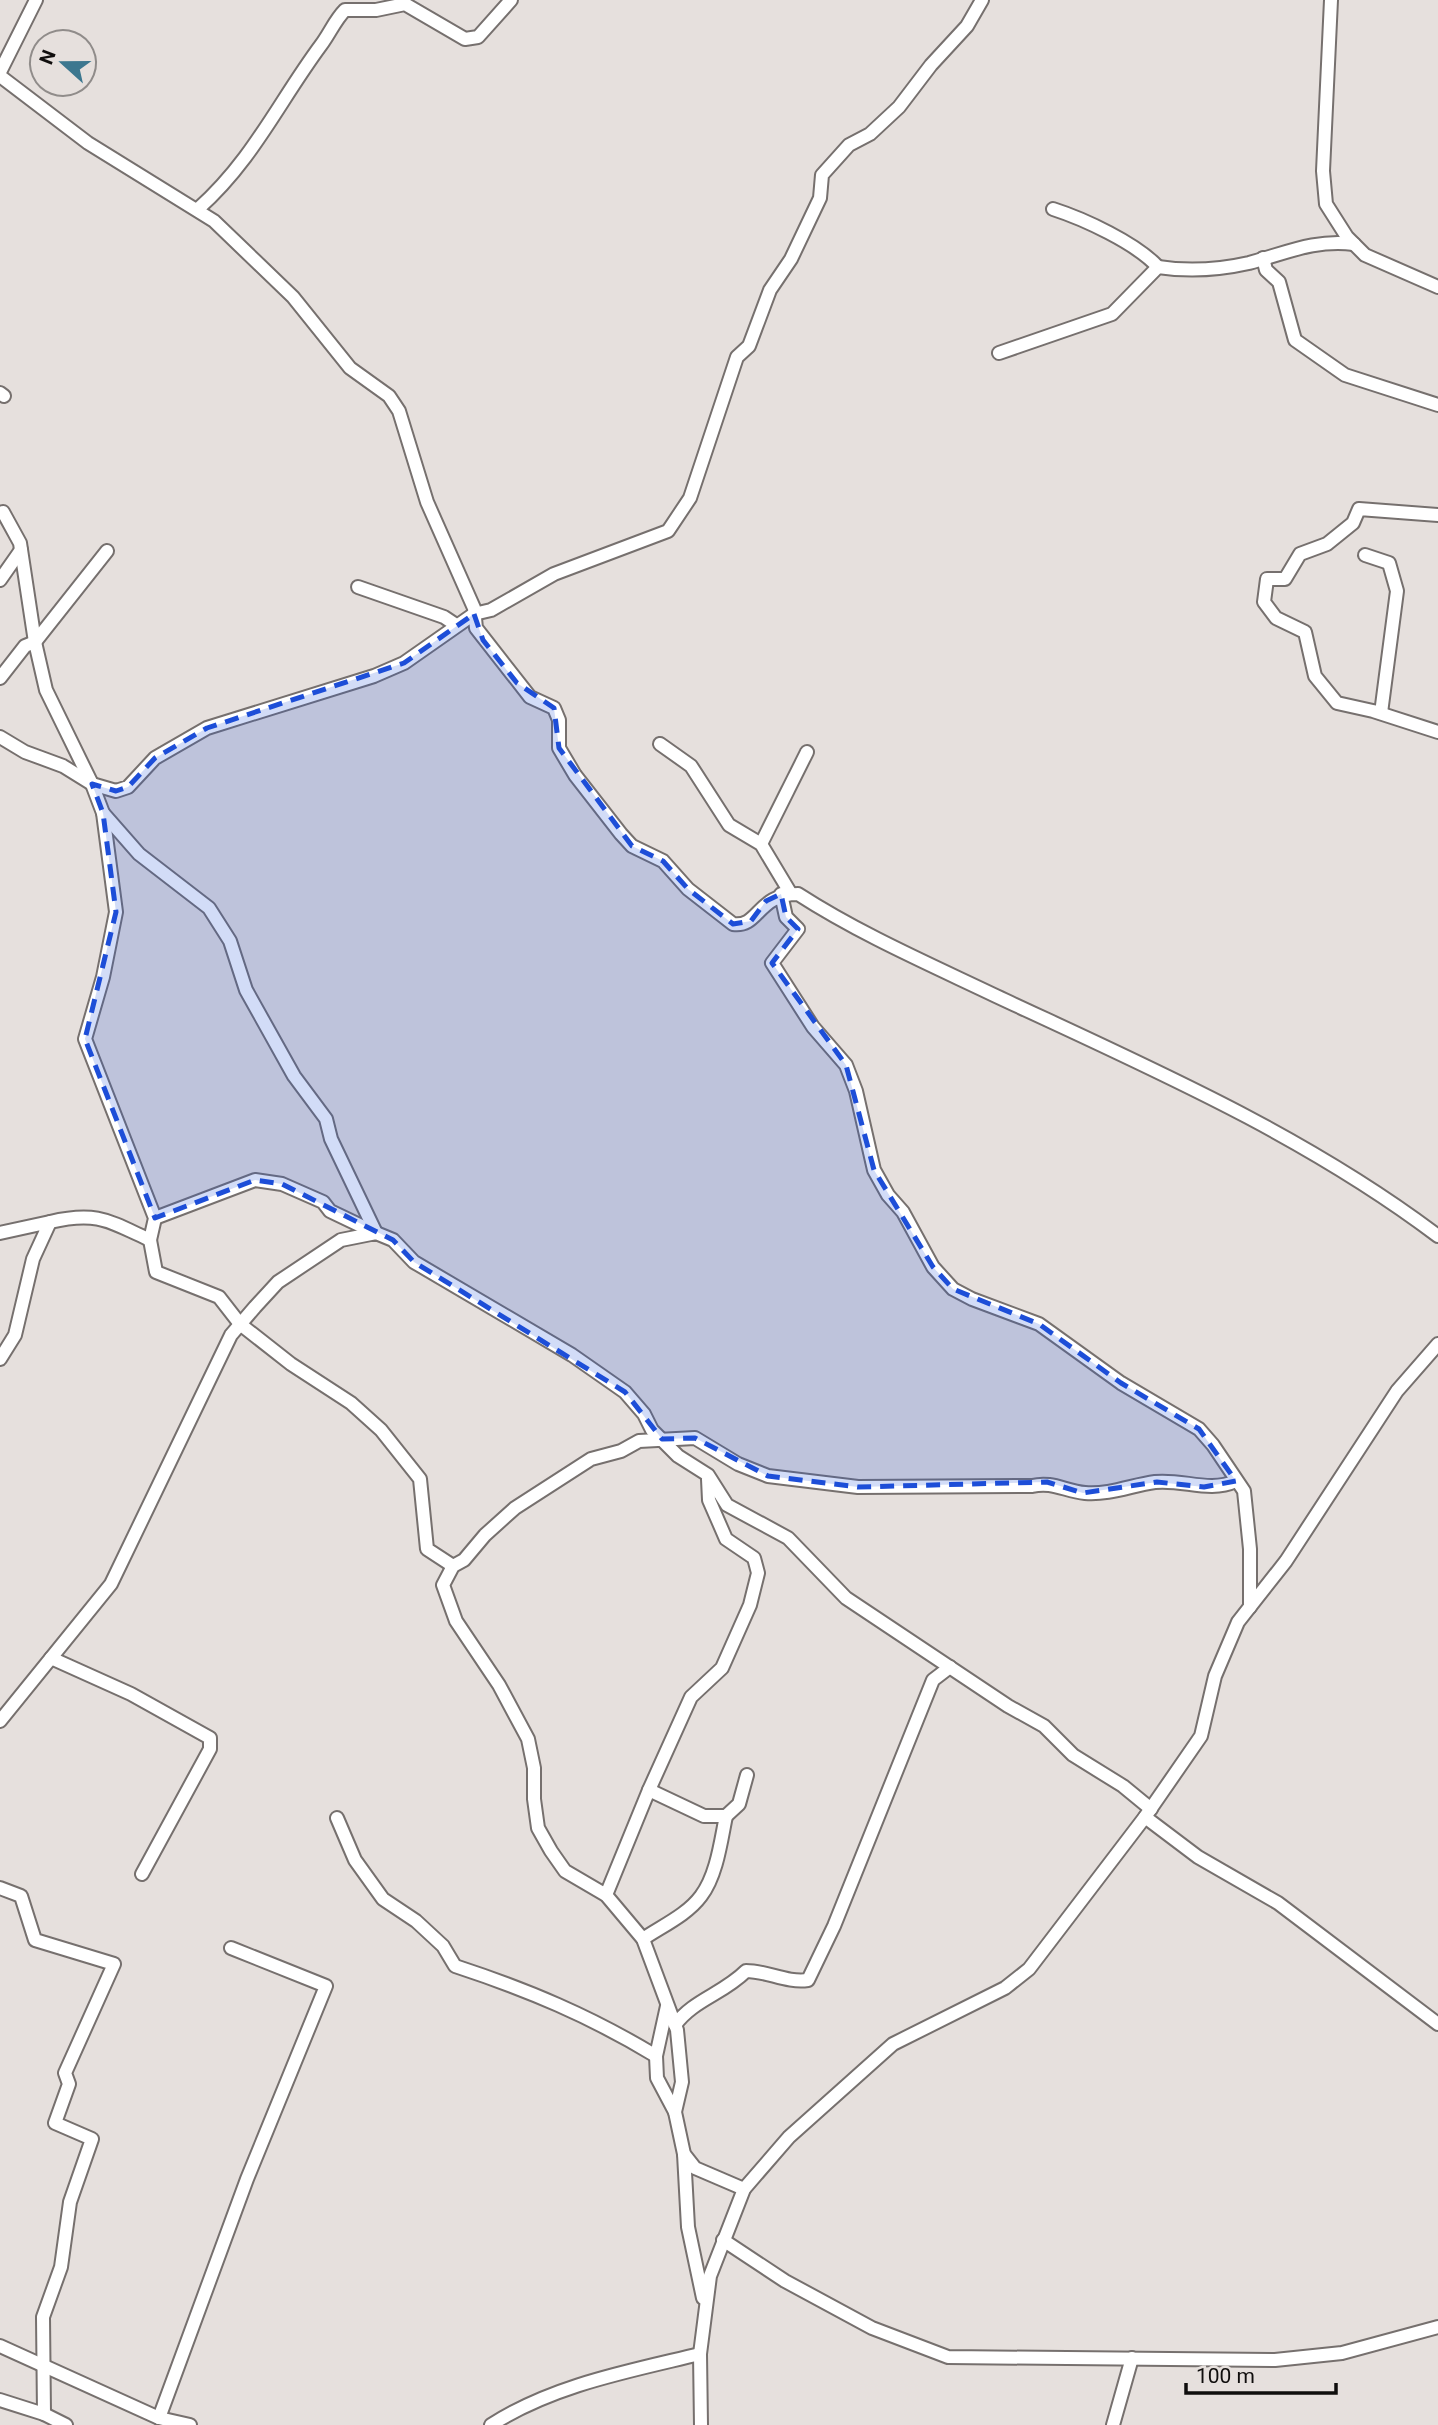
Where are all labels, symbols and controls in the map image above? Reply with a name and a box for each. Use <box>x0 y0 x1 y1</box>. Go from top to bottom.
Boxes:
north arrow <box>28 28 98 98</box>
text: N <box>34 47 61 67</box>
scale bar <box>1186 2352 1336 2396</box>
text: 100 m <box>1196 2364 1255 2388</box>

